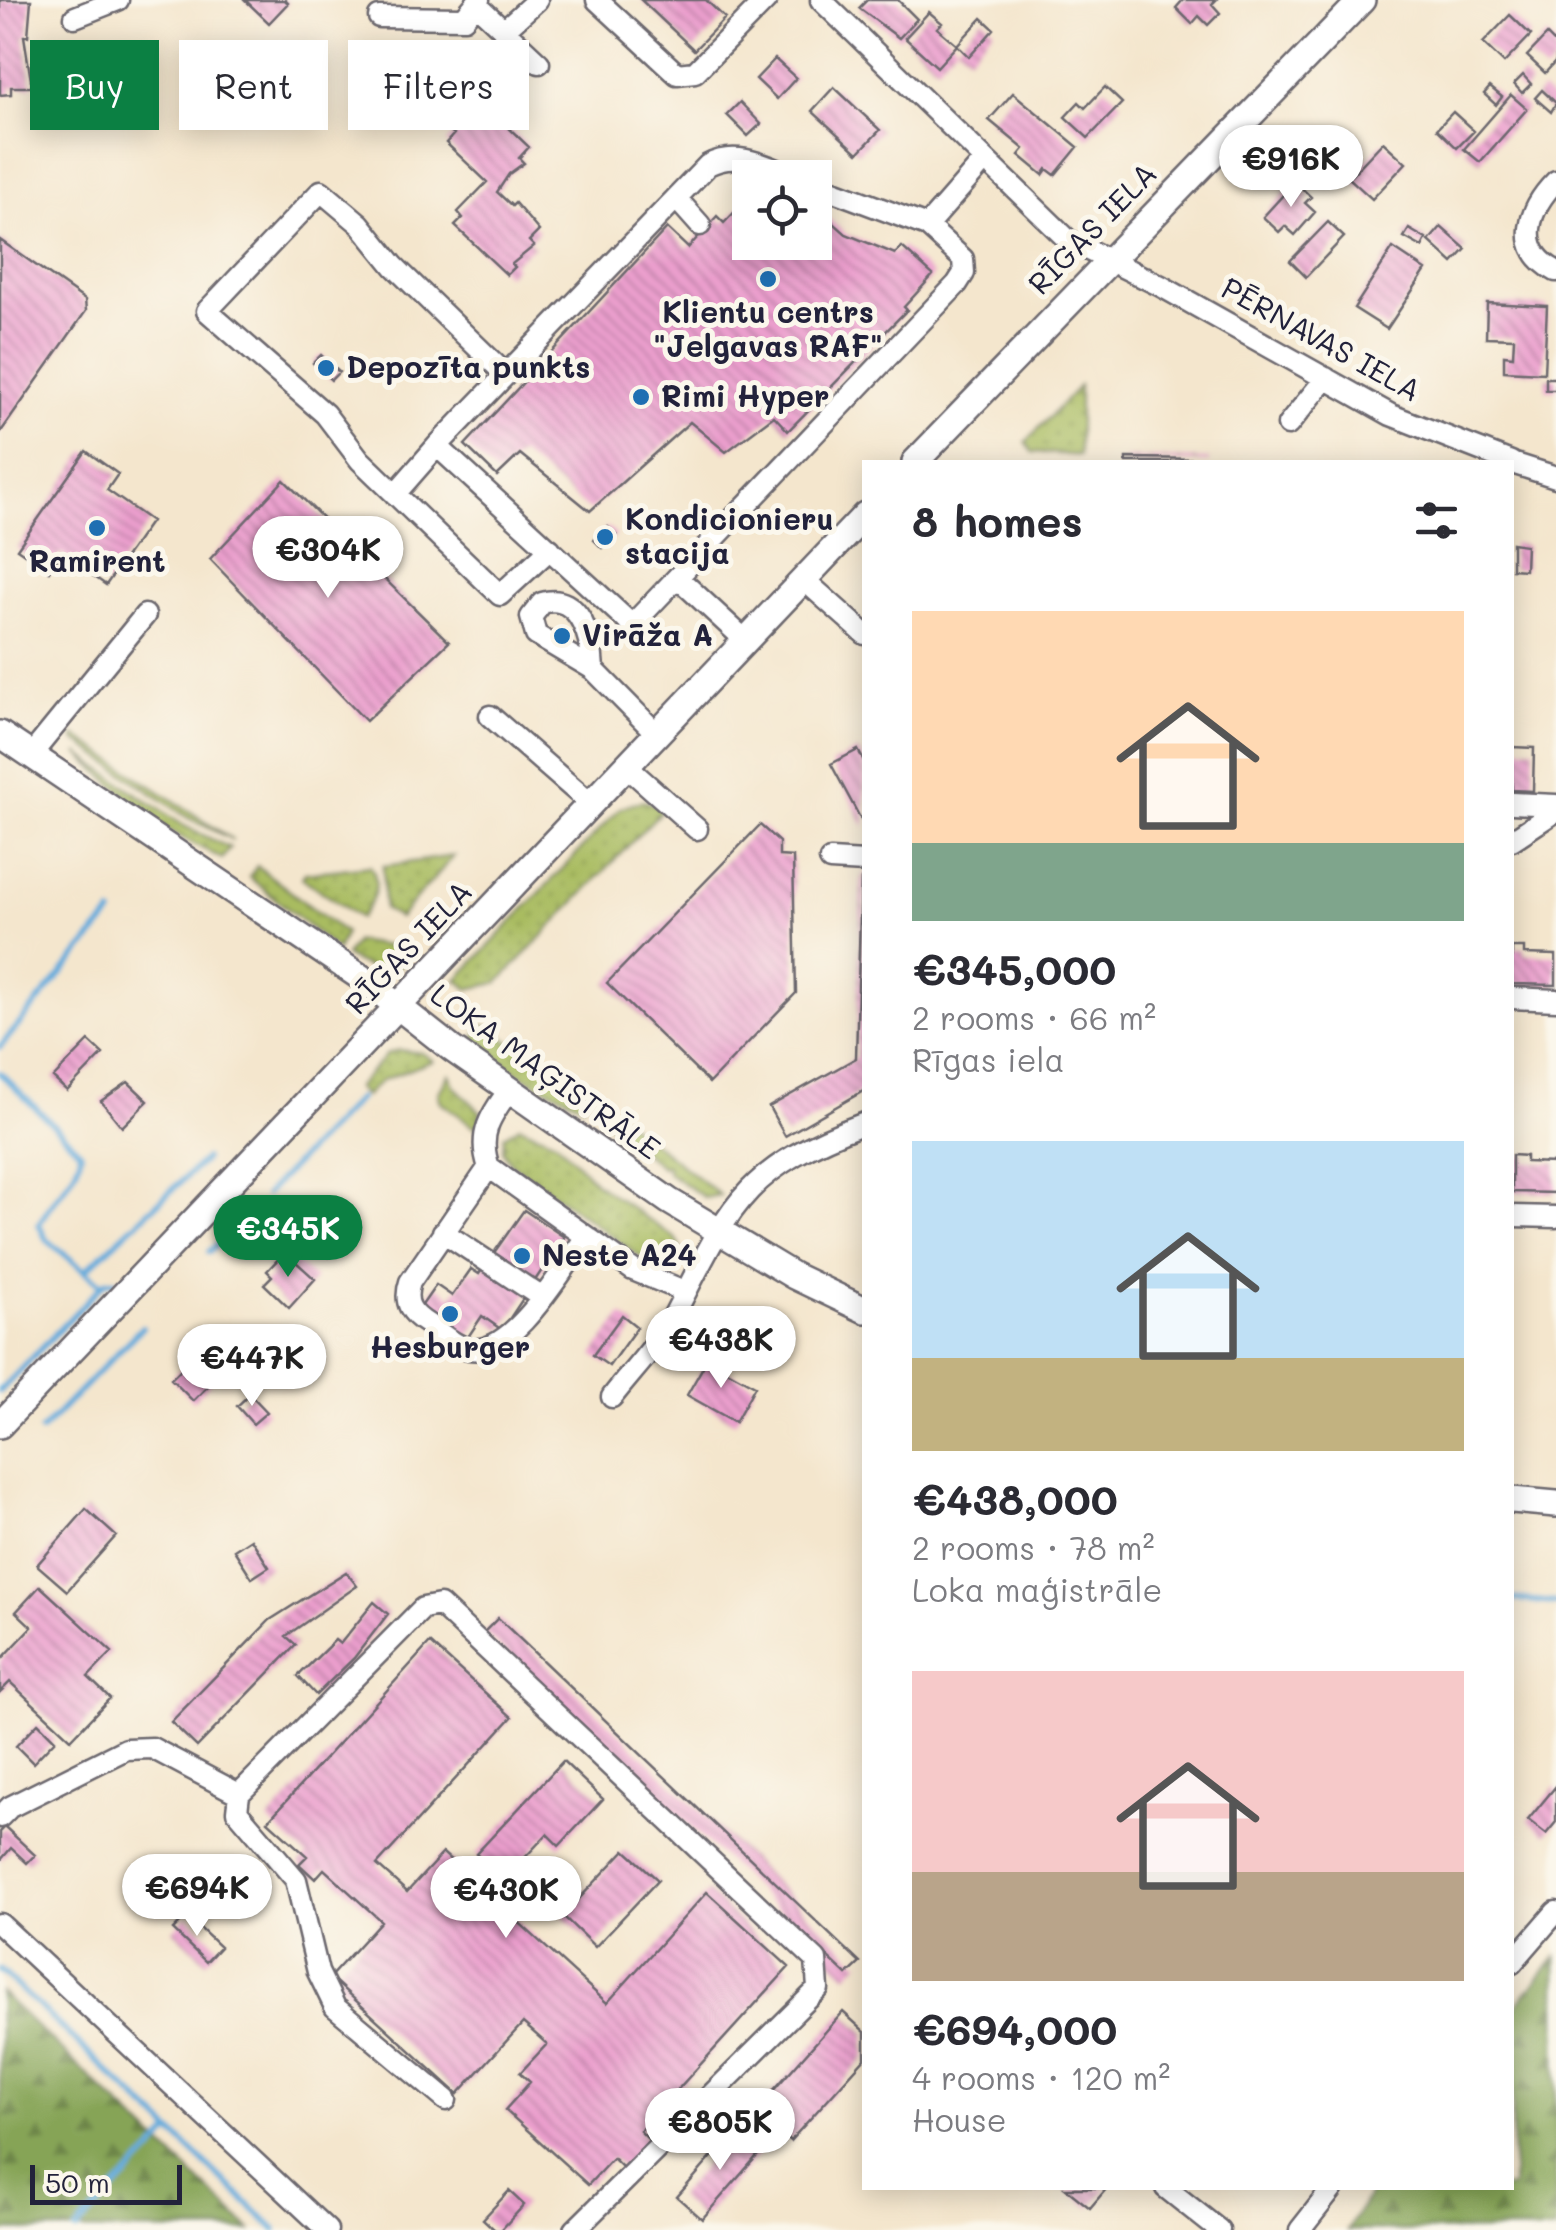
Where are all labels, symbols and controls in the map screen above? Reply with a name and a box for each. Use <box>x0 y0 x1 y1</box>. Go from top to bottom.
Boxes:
chip: Buy <box>30 40 159 130</box>
chip: Rent <box>179 40 328 130</box>
chip: Filters <box>348 40 529 130</box>
pin: €916K <box>1221 125 1361 210</box>
text: €916K <box>1241 136 1341 178</box>
street label: RĪGAS IELA <box>1019 153 1165 302</box>
map controls <box>732 160 832 260</box>
button: locate <box>732 160 832 260</box>
street label: PĒRNAVAS IELA <box>1215 267 1429 410</box>
marker: Klientu centrs "Jelgavas RAF" <box>757 268 779 290</box>
place label: Klientu centrs "Jelgavas RAF" <box>653 291 883 365</box>
place label: Depozīta punkts <box>346 346 590 386</box>
marker: Depozīta punkts <box>315 357 337 379</box>
place label: Rimi Hyper <box>661 375 829 415</box>
marker: Rimi Hyper <box>630 386 652 408</box>
text: 8 homes <box>912 493 1083 548</box>
icon: filters <box>1409 493 1464 548</box>
place label: Kondicionieru stacija <box>625 498 834 572</box>
pin: €304K <box>258 516 398 601</box>
marker: Ramirent <box>86 517 108 539</box>
marker: Kondicionieru stacija <box>594 526 616 548</box>
text: €304K <box>274 527 382 569</box>
place label: Ramirent <box>28 540 166 580</box>
place label: Virāža A <box>582 614 713 654</box>
marker: Virāža A <box>551 625 573 647</box>
icon: home <box>1098 676 1278 856</box>
street label: RĪGAS IELA <box>335 871 480 1022</box>
text: €345,000 <box>912 941 1116 996</box>
street label: LOKA MAĢISTRĀLE <box>423 973 669 1168</box>
text: 2 rooms · 66 m² <box>912 996 1156 1038</box>
text: Rīgas iela <box>912 1038 1064 1080</box>
pin: €345K <box>218 1195 358 1280</box>
text: €345K <box>235 1206 341 1248</box>
icon: home <box>1098 1206 1278 1386</box>
place label: Neste A24 <box>542 1234 696 1274</box>
marker: Neste A24 <box>511 1245 533 1267</box>
marker: Hesburger <box>439 1303 461 1325</box>
pin: €438K <box>651 1306 791 1391</box>
text: €438K <box>668 1317 774 1359</box>
pin: €447K <box>182 1324 322 1409</box>
place label: Hesburger <box>370 1326 530 1366</box>
text: €447K <box>199 1335 305 1377</box>
text: €438,000 <box>912 1471 1118 1526</box>
text: 2 rooms · 78 m² <box>912 1526 1155 1568</box>
text: Loka maģistrāle <box>912 1568 1162 1610</box>
icon: home <box>1098 1736 1278 1916</box>
pin: €694K <box>127 1854 267 1939</box>
pin: €430K <box>436 1856 576 1941</box>
text: €694K <box>144 1865 250 1907</box>
text: €430K <box>452 1867 560 1909</box>
text: €694,000 <box>912 2001 1117 2056</box>
text: 4 rooms · 120 m² <box>912 2056 1170 2098</box>
pin: €805K <box>650 2088 790 2173</box>
text: House <box>912 2098 1007 2140</box>
text: €805K <box>667 2099 773 2141</box>
scale bar <box>30 2160 182 2204</box>
text: 50 m <box>45 2164 110 2200</box>

